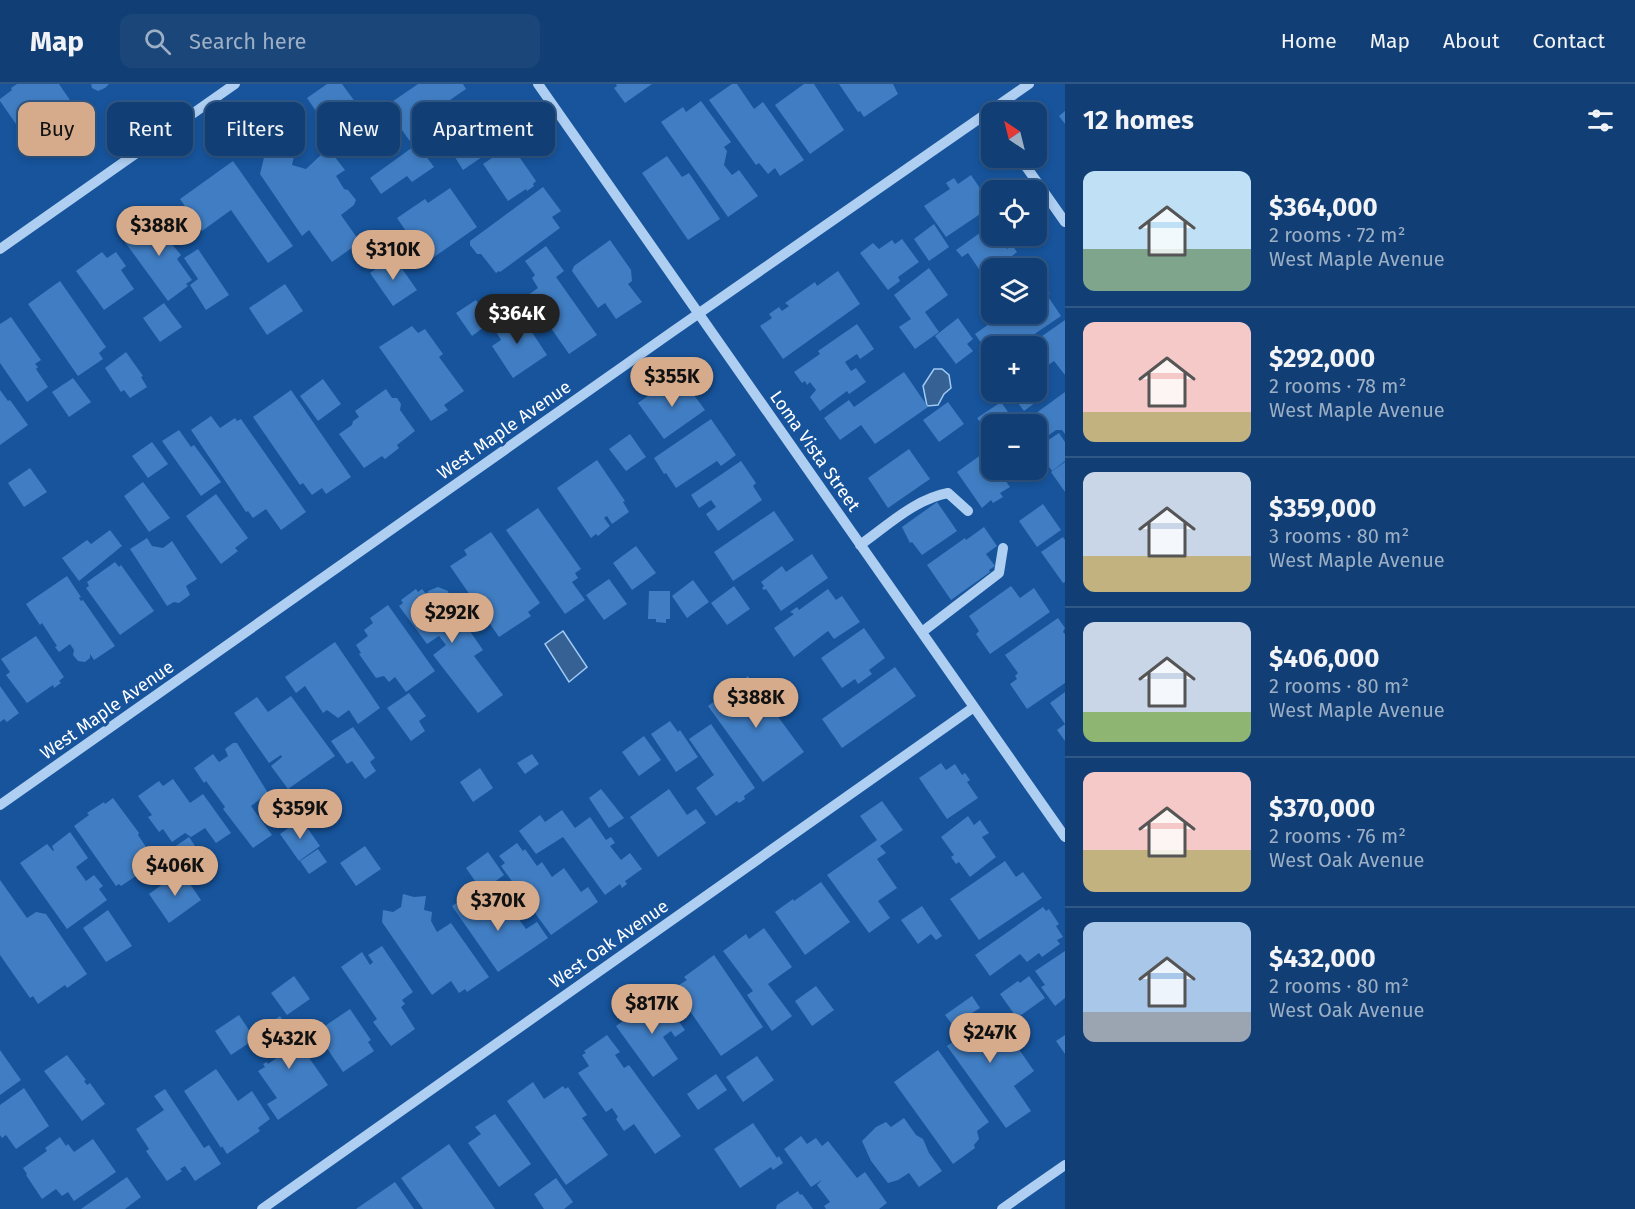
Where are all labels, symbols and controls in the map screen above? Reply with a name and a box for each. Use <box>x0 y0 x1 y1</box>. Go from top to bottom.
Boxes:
search box <box>120 14 540 68</box>
text: Map <box>30 25 84 58</box>
icon: search <box>141 25 174 58</box>
text: Search here <box>189 28 307 55</box>
text: Home <box>1281 28 1337 54</box>
text: Map <box>1370 28 1410 54</box>
text: About <box>1443 28 1500 54</box>
text: Contact <box>1533 28 1605 54</box>
chip: Buy <box>18 102 95 156</box>
chip: Rent <box>107 102 193 156</box>
chip: Filters <box>205 102 305 156</box>
chip: New <box>317 102 400 156</box>
chip: Apartment <box>412 102 555 156</box>
north arrow <box>981 102 1047 168</box>
map controls <box>981 102 1047 480</box>
icon: filters <box>1584 104 1617 137</box>
text: 12 homes <box>1083 105 1194 136</box>
button: locate <box>981 180 1047 246</box>
text: $364,000 <box>1269 192 1378 223</box>
icon: home <box>1131 195 1203 267</box>
pin: $388K <box>117 206 201 257</box>
text: $388K <box>130 213 188 237</box>
text: 2 rooms · 72 m² <box>1269 223 1405 247</box>
pin: $310K <box>351 230 435 281</box>
text: $310K <box>366 237 420 261</box>
text: West Maple Avenue <box>1269 247 1445 271</box>
button: layers <box>981 258 1047 324</box>
pin: $364K <box>475 294 559 345</box>
text: $364K <box>489 301 545 325</box>
button: + <box>981 336 1047 402</box>
text: $292,000 <box>1269 343 1375 374</box>
icon: home <box>1131 346 1203 418</box>
pin: $355K <box>630 357 714 408</box>
text: $355K <box>644 364 700 388</box>
text: 2 rooms · 78 m² <box>1269 374 1406 398</box>
street label: West Maple Avenue <box>433 376 575 484</box>
street label: Loma Vista Street <box>765 386 865 516</box>
text: West Maple Avenue <box>1269 398 1445 422</box>
button: − <box>981 414 1047 480</box>
text: $359,000 <box>1269 493 1376 524</box>
icon: home <box>1131 496 1203 568</box>
text: 3 rooms · 80 m² <box>1269 524 1409 548</box>
text: West Maple Avenue <box>1269 548 1445 572</box>
pin: $292K <box>410 593 494 644</box>
text: $292K <box>425 600 479 624</box>
text: $406,000 <box>1269 643 1379 674</box>
icon: home <box>1131 646 1203 718</box>
street label: West Maple Avenue <box>36 656 178 764</box>
text: 2 rooms · 80 m² <box>1269 674 1409 698</box>
pin: $388K <box>714 678 798 729</box>
text: $388K <box>727 685 785 709</box>
text: West Maple Avenue <box>1269 698 1445 722</box>
pin: $359K <box>258 789 342 840</box>
text: $370,000 <box>1269 793 1375 824</box>
text: $359K <box>272 796 328 820</box>
icon: home <box>1131 796 1203 868</box>
text: 2 rooms · 76 m² <box>1269 824 1406 848</box>
pin: $406K <box>133 846 217 897</box>
text: West Oak Avenue <box>1269 848 1425 872</box>
text: $406K <box>146 853 204 877</box>
pin: $370K <box>456 881 540 932</box>
text: $370K <box>471 888 525 912</box>
street label: West Oak Avenue <box>545 895 673 993</box>
text: $432,000 <box>1269 943 1376 974</box>
icon: home <box>1131 946 1203 1018</box>
text: 2 rooms · 80 m² <box>1269 974 1409 998</box>
pin: $817K <box>610 984 694 1035</box>
text: $817K <box>625 991 679 1015</box>
text: West Oak Avenue <box>1269 998 1425 1022</box>
pin: $247K <box>948 1013 1032 1064</box>
pin: $432K <box>247 1019 331 1070</box>
text: $247K <box>963 1020 1017 1044</box>
text: $432K <box>261 1026 317 1050</box>

